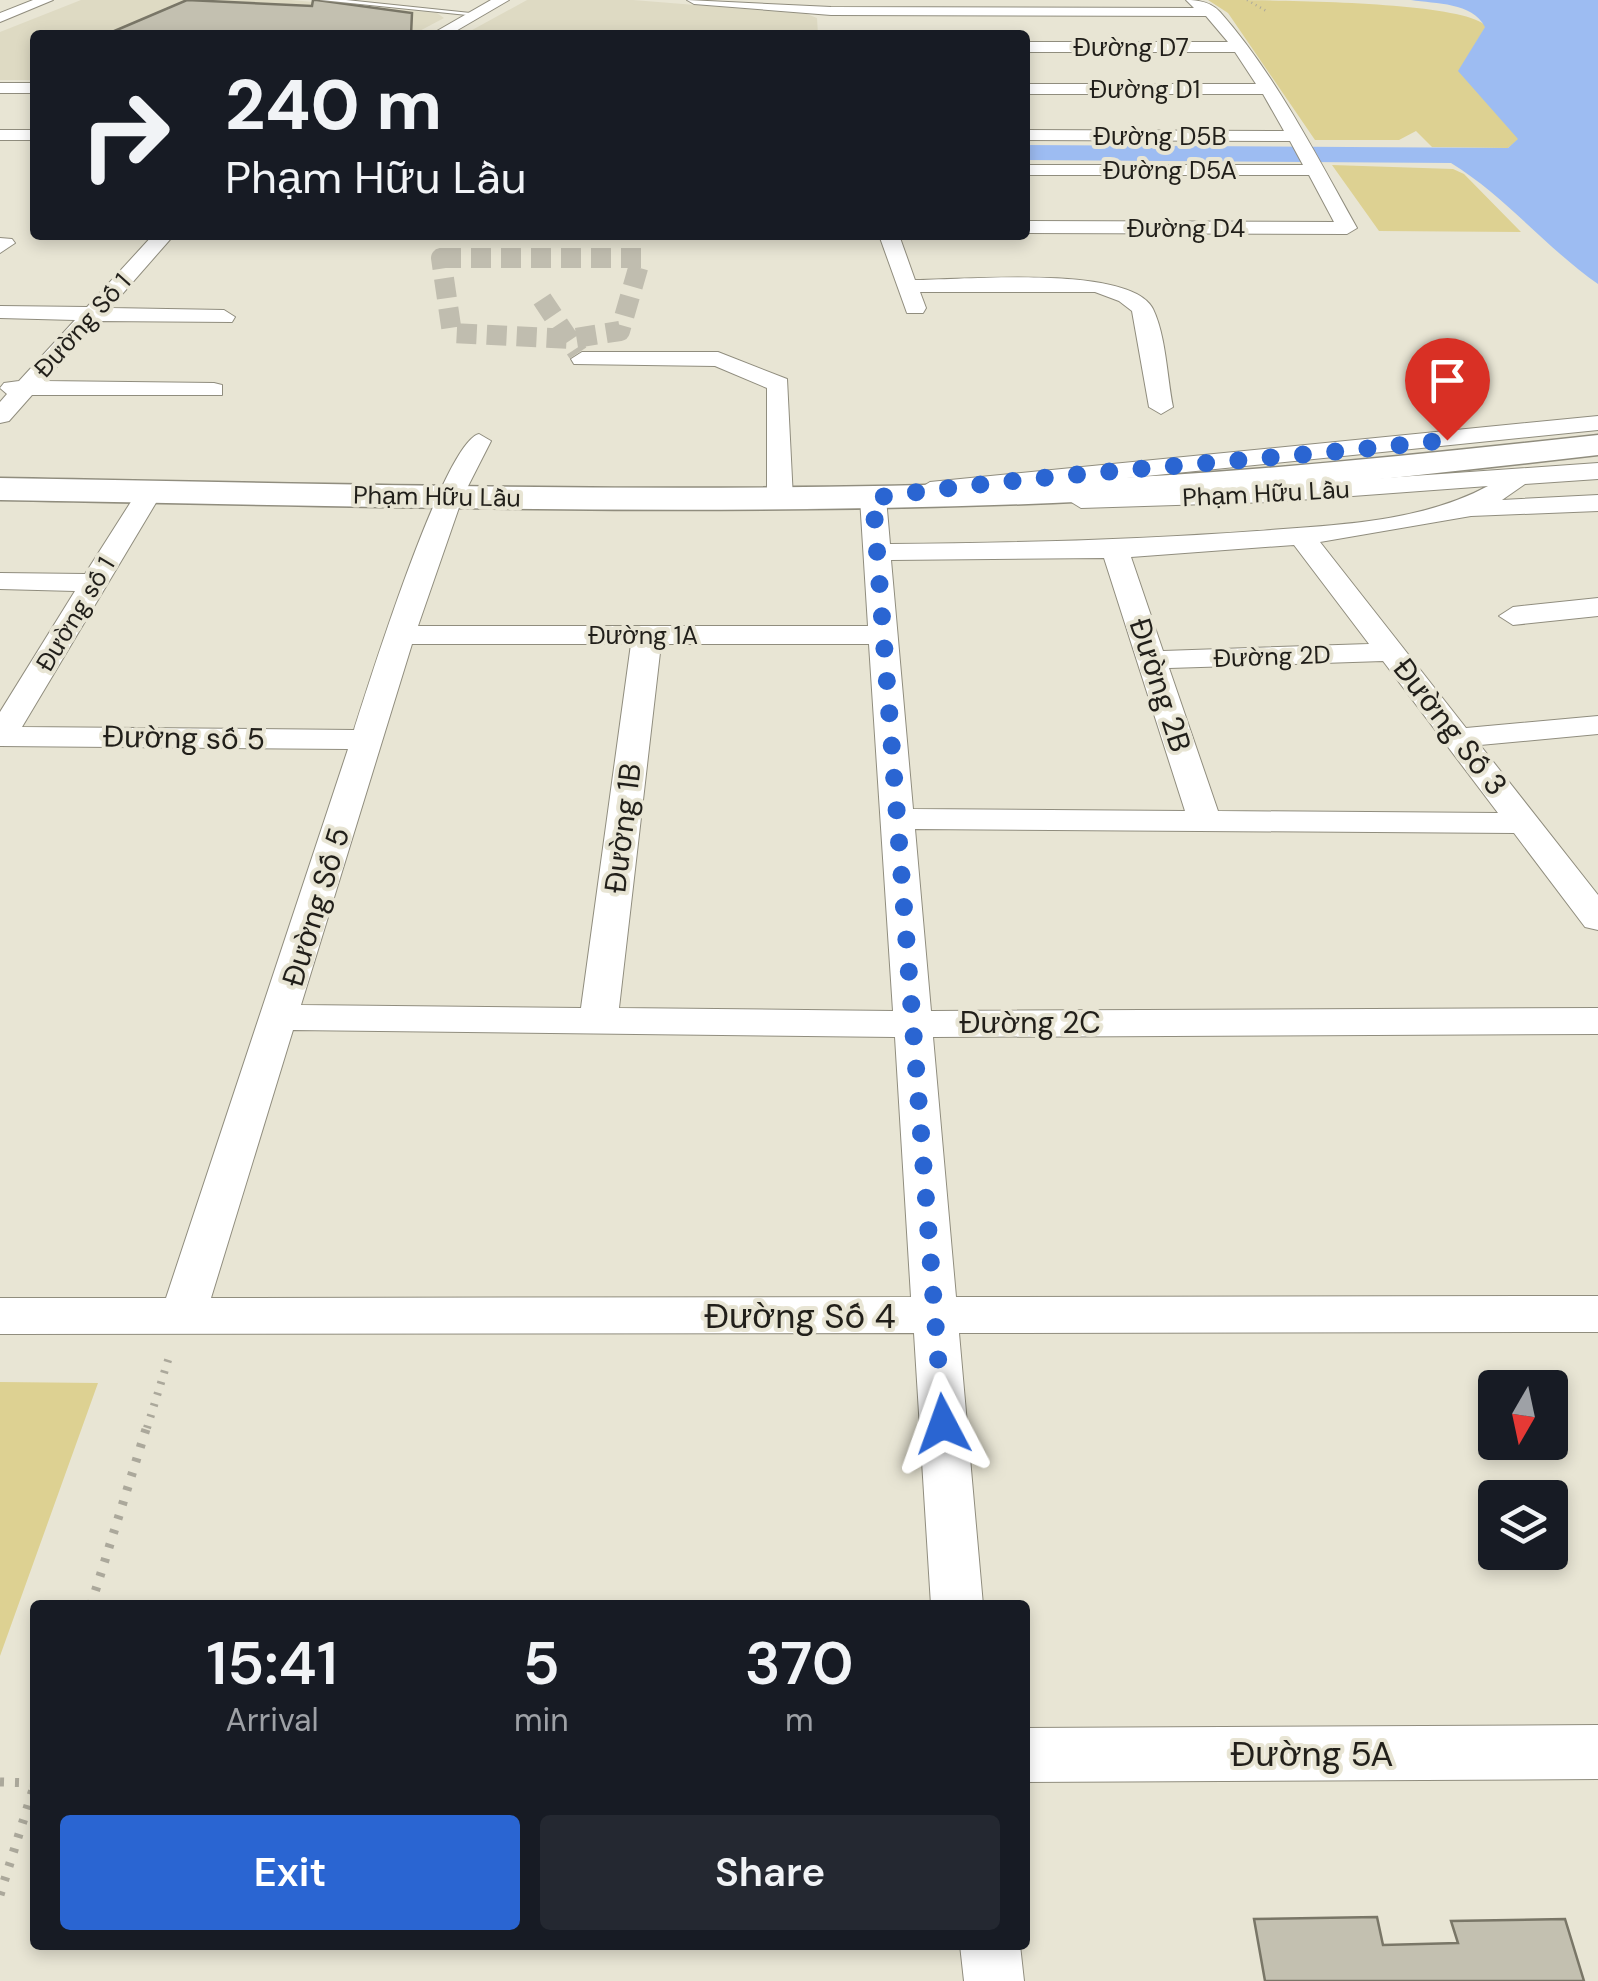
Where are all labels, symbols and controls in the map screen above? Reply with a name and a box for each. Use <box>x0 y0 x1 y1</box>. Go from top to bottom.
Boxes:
street label: Đường D7 <box>1073 31 1189 64</box>
text: 240 m <box>225 60 442 151</box>
icon: right <box>60 70 190 200</box>
street label: Đường D1 <box>1090 73 1200 106</box>
street label: Đường D5B <box>1093 120 1227 153</box>
text: Phạm Hữu Lầu <box>225 148 527 207</box>
street label: Đường D5A <box>1103 154 1237 187</box>
street label: Đường D4 <box>1127 212 1245 245</box>
street label: Đường Số 1 <box>27 266 138 385</box>
pin <box>1405 338 1490 441</box>
icon: arrive <box>1420 353 1475 408</box>
street label: Phạm Hữu Lầu <box>1182 473 1351 514</box>
street label: Phạm Hữu Lầu <box>353 479 521 514</box>
street label: Đường số 1 <box>28 551 122 677</box>
street label: Đường 2B <box>1121 613 1200 757</box>
street label: Đường 1A <box>588 619 698 652</box>
street label: Đường 2D <box>1213 638 1331 675</box>
street label: Đường Số 3 <box>1385 650 1516 803</box>
street label: Đường số 5 <box>103 717 265 758</box>
street label: Đường 1B <box>595 761 650 895</box>
street label: Đường Số 5 <box>273 823 358 991</box>
street label: Đường 2C <box>959 1003 1101 1042</box>
street label: Đường Số 4 <box>704 1293 896 1339</box>
north arrow <box>1478 1370 1568 1460</box>
map controls <box>1478 1370 1568 1570</box>
position arrow <box>891 1372 995 1476</box>
button: layers <box>1478 1480 1568 1570</box>
text: 15:41 <box>206 1624 338 1703</box>
text: 5 <box>523 1624 560 1703</box>
text: 370 <box>745 1624 854 1703</box>
text: Arrival <box>225 1699 319 1741</box>
text: min <box>514 1699 569 1741</box>
text: m <box>785 1699 814 1741</box>
street label: Đường 5A <box>1230 1731 1394 1777</box>
button: Exit <box>60 1815 520 1930</box>
button: Share <box>540 1815 1000 1930</box>

